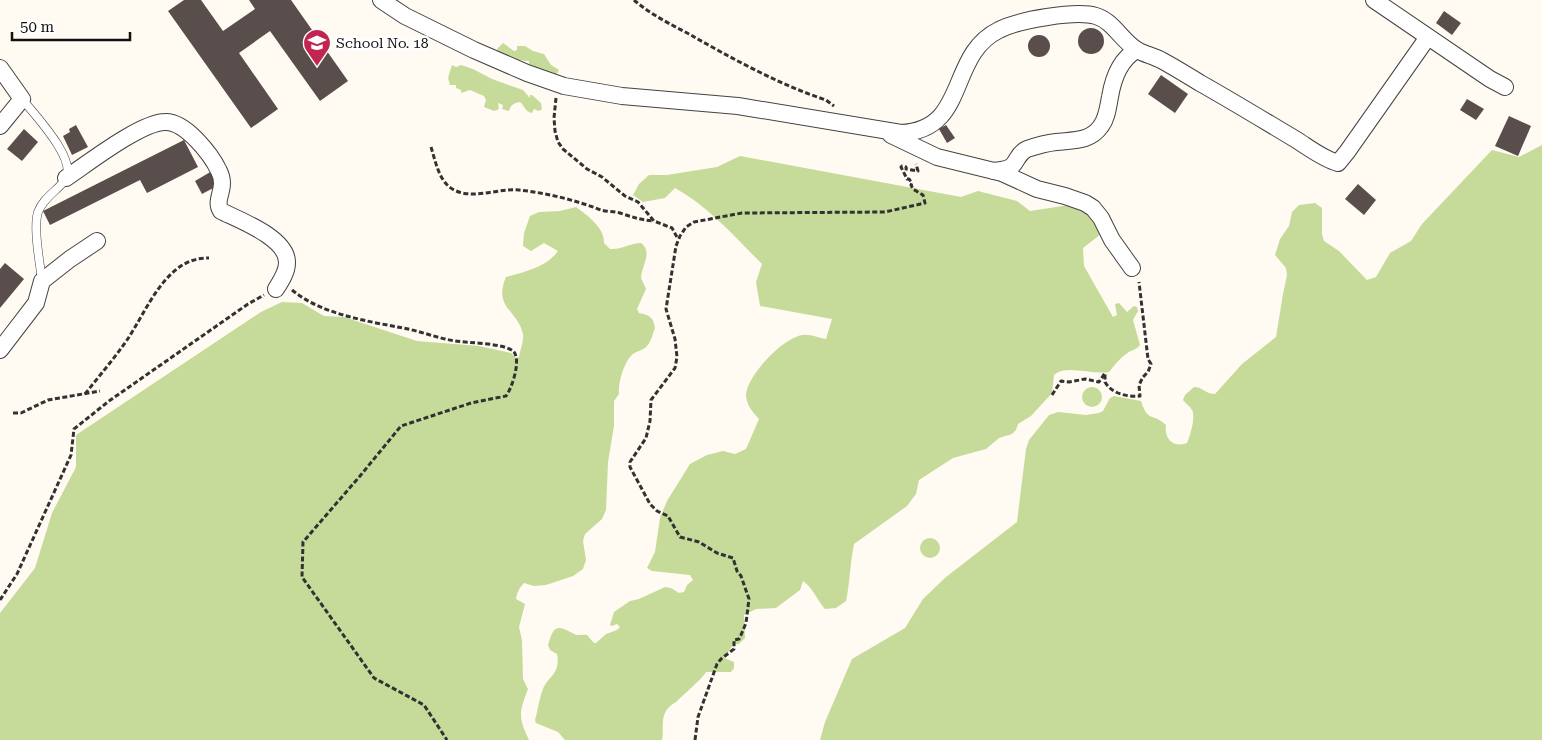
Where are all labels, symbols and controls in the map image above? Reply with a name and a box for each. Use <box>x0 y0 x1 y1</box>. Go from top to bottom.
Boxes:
scale bar <box>12 10 130 42</box>
text: 50 m <box>20 18 55 36</box>
school or university icon: School No. 18 <box>302 28 332 67</box>
place label: School No. 18 <box>336 35 429 51</box>

